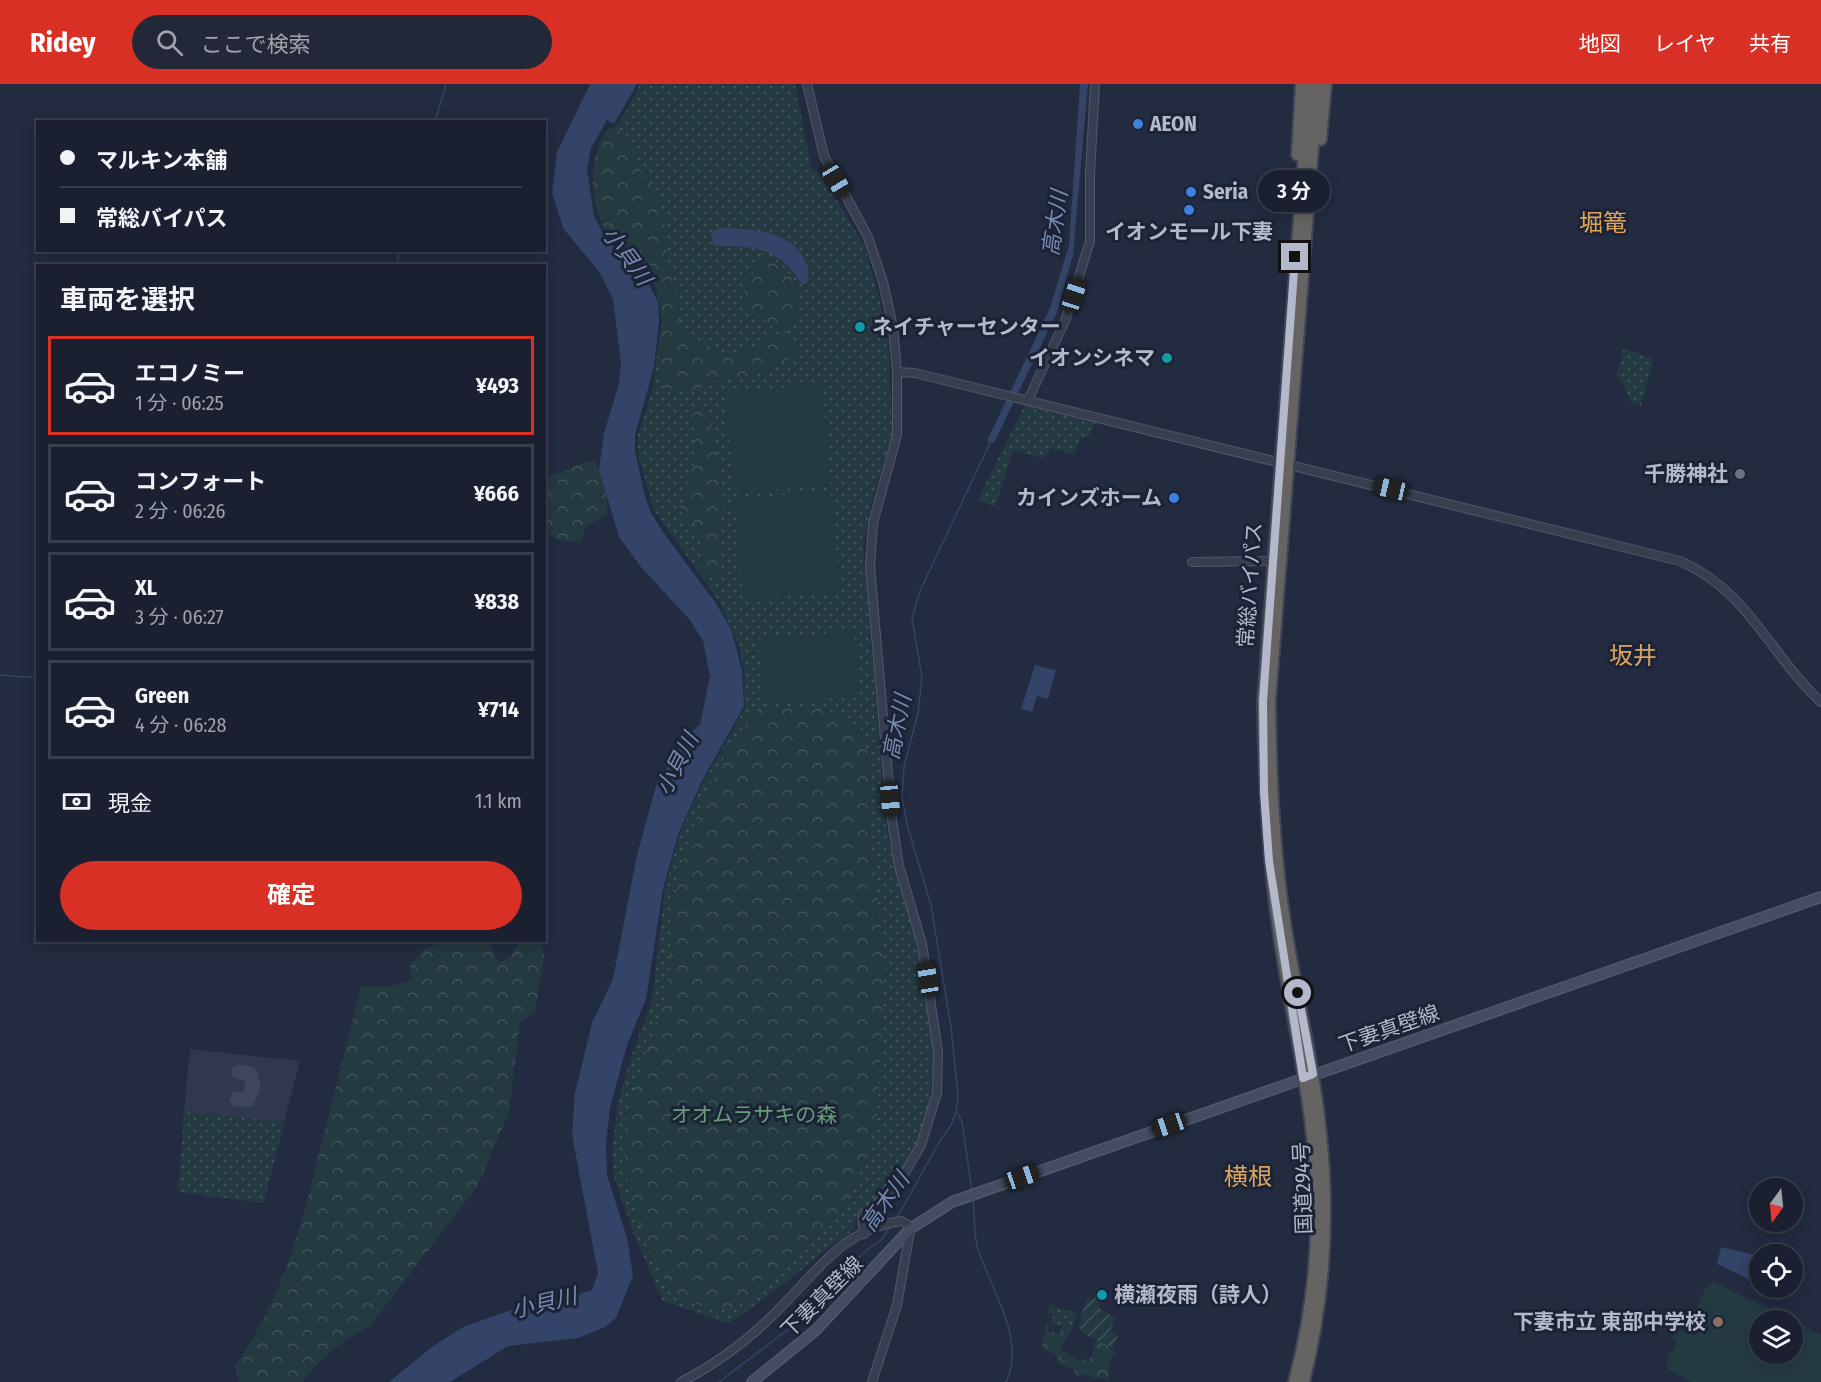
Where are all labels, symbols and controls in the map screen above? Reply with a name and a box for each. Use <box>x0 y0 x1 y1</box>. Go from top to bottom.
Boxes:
search box <box>132 15 552 69</box>
text: Ridey <box>30 26 96 59</box>
icon: search <box>153 26 186 59</box>
text: ここで検索 <box>201 31 311 58</box>
text: 地図 <box>1579 31 1621 57</box>
text: レイヤ <box>1654 31 1716 57</box>
text: 共有 <box>1749 31 1791 57</box>
place label: AEON <box>1149 111 1197 137</box>
marker: AEON <box>1131 117 1145 131</box>
text: マルキン本舗 <box>96 147 227 174</box>
car <box>819 160 853 200</box>
callout: 3 分 <box>1259 170 1331 212</box>
place label: Seria <box>1203 179 1248 205</box>
text: 3 分 <box>1277 179 1311 203</box>
marker: Seria <box>1184 185 1198 199</box>
water label: 高木川 <box>1037 186 1073 258</box>
marker: イオンモール下妻 <box>1182 203 1196 217</box>
text: 常総バイパス <box>96 205 228 232</box>
district label: 堀篭 <box>1579 209 1627 237</box>
place label: イオンモール下妻 <box>1105 219 1273 245</box>
water label: 小貝川 <box>597 221 658 292</box>
route end <box>1281 243 1308 270</box>
car <box>1060 275 1088 315</box>
text: 車両を選択 <box>60 284 195 316</box>
place label: ネイチャーセンター <box>872 314 1061 340</box>
marker: ネイチャーセンター <box>853 320 867 334</box>
place label: イオンシネマ <box>1029 345 1155 371</box>
marker: イオンシネマ <box>1160 351 1174 365</box>
icon: car <box>63 359 117 413</box>
text: エコノミー <box>135 360 245 387</box>
text: ¥493 <box>476 372 519 399</box>
text: 1 分 · 06:25 <box>135 391 224 415</box>
place label: 千勝神社 <box>1644 461 1728 487</box>
icon: car <box>63 467 117 521</box>
marker: 千勝神社 <box>1733 467 1747 481</box>
text: コンフォート <box>135 468 266 495</box>
car <box>1371 476 1411 502</box>
text: ¥666 <box>474 480 519 507</box>
place label: カインズホーム <box>1016 485 1162 511</box>
marker: カインズホーム <box>1167 491 1181 505</box>
text: 2 分 · 06:26 <box>135 499 225 523</box>
street label: 常総バイパス <box>1233 521 1267 649</box>
text: XL <box>135 574 157 601</box>
icon: car <box>63 575 117 629</box>
text: ¥838 <box>474 588 519 615</box>
text: 3 分 · 06:27 <box>135 605 224 629</box>
district label: 坂井 <box>1609 642 1657 670</box>
text: Green <box>135 682 189 709</box>
icon: car <box>63 683 117 737</box>
water label: 高木川 <box>877 690 917 762</box>
text: ¥714 <box>478 696 519 723</box>
text: 4 分 · 06:28 <box>135 713 226 737</box>
water label: 小貝川 <box>650 727 705 800</box>
car <box>879 780 901 818</box>
icon: cash <box>60 785 93 818</box>
text: 1.1 km <box>475 789 522 813</box>
text: 現金 <box>108 790 152 817</box>
button: 確定 <box>60 861 522 930</box>
car <box>916 960 940 998</box>
route start <box>1284 979 1311 1006</box>
street label: 下妻真壁線 <box>1335 1000 1443 1058</box>
park label: オオムラサキの森 <box>671 1102 837 1128</box>
car <box>1149 1111 1189 1139</box>
street label: 国道294号 <box>1288 1141 1318 1235</box>
car <box>1002 1163 1042 1191</box>
district label: 横根 <box>1224 1163 1272 1191</box>
water label: 高木川 <box>855 1166 916 1237</box>
north arrow <box>1749 1178 1803 1232</box>
map controls <box>1749 1178 1803 1364</box>
button: locate <box>1749 1244 1803 1298</box>
street label: 下妻真壁線 <box>776 1251 868 1343</box>
water label: 小貝川 <box>509 1282 581 1324</box>
place label: 横瀬夜雨（詩人） <box>1114 1282 1282 1308</box>
marker: 横瀬夜雨（詩人） <box>1095 1288 1109 1302</box>
place label: 下妻市立 東部中学校 <box>1513 1309 1706 1335</box>
button: layers <box>1749 1310 1803 1364</box>
marker: 下妻市立 東部中学校 <box>1711 1315 1725 1329</box>

